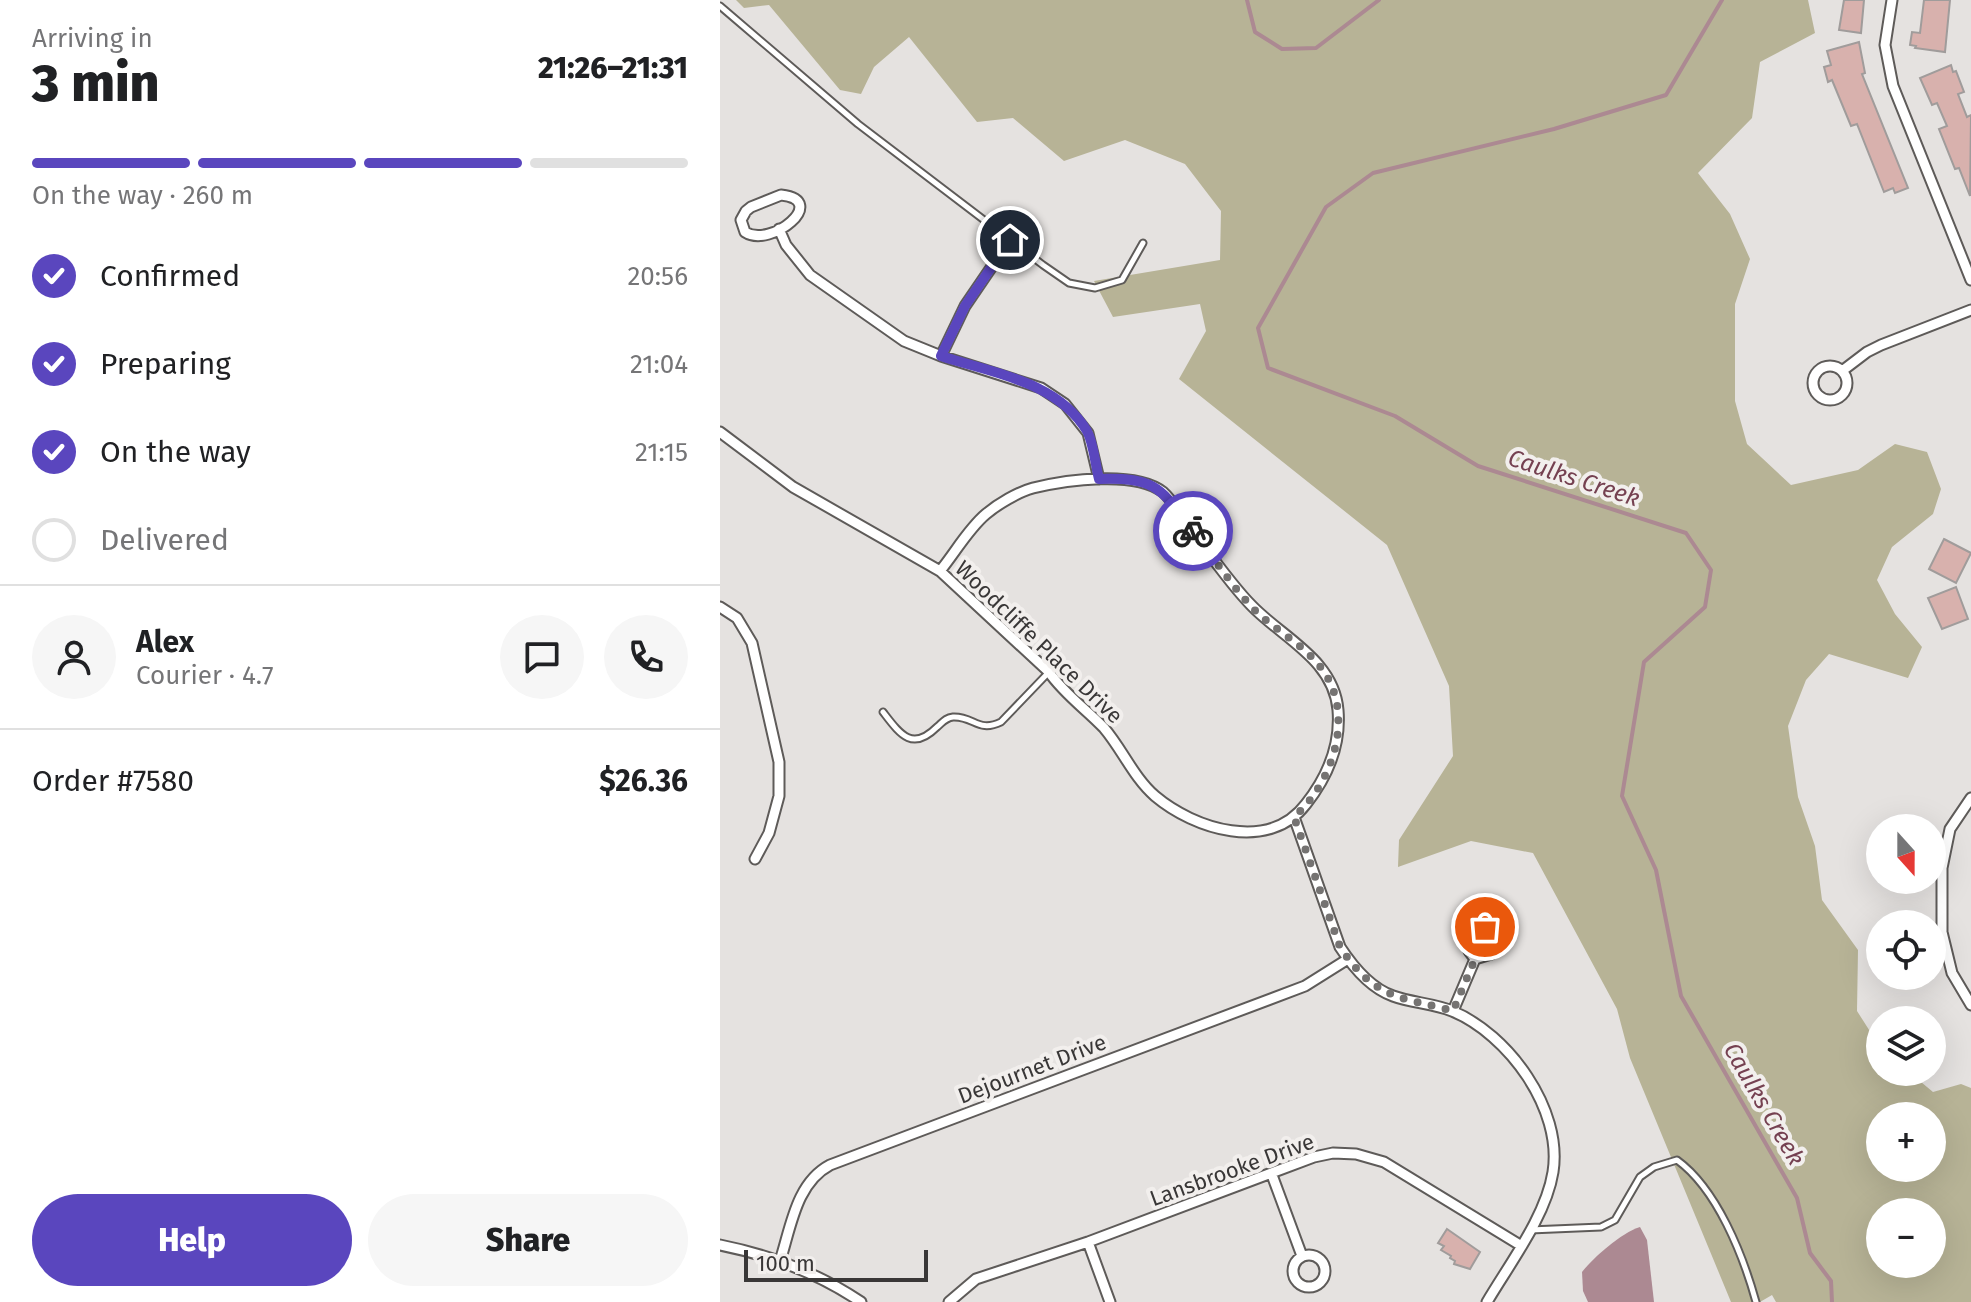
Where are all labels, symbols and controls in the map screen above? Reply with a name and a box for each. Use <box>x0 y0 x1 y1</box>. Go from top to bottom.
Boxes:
text: Arriving in <box>32 23 153 54</box>
text: 21:26–21:31 <box>538 50 688 86</box>
text: 3 min <box>32 52 160 115</box>
text: On the way · 260 m <box>32 180 253 211</box>
pin <box>976 206 1044 274</box>
icon: home <box>988 218 1032 262</box>
icon: check <box>32 254 76 298</box>
text: Confirmed <box>100 258 240 294</box>
text: 20:56 <box>627 261 688 292</box>
icon: check <box>32 342 76 386</box>
text: Preparing <box>100 346 231 382</box>
text: 21:04 <box>630 349 688 380</box>
icon: check <box>32 430 76 474</box>
text: On the way <box>100 434 251 470</box>
text: 21:15 <box>635 437 688 468</box>
water label: Caulks Creek <box>1505 444 1643 512</box>
courier <box>1153 491 1233 571</box>
icon: bike <box>1171 509 1215 553</box>
text: Delivered <box>100 522 229 558</box>
street label: Woodcliffe Place Drive <box>950 555 1128 729</box>
button: person <box>32 615 116 699</box>
button: chat <box>500 615 584 699</box>
button: phone <box>604 615 688 699</box>
text: Alex <box>136 624 194 660</box>
text: Courier · 4.7 <box>136 660 274 691</box>
text: Order #7580 <box>32 763 194 799</box>
text: $26.36 <box>599 763 688 799</box>
north arrow <box>1866 814 1946 894</box>
map controls <box>1866 814 1946 1278</box>
pin <box>1451 893 1519 961</box>
icon: bag <box>1463 905 1507 949</box>
button: locate <box>1866 910 1946 990</box>
button: layers <box>1866 1006 1946 1086</box>
street label: Dejournet Drive <box>954 1028 1110 1110</box>
water label: Caulks Creek <box>1718 1038 1810 1170</box>
button: + <box>1866 1102 1946 1182</box>
street label: Lansbrooke Drive <box>1146 1128 1318 1212</box>
button: Help <box>32 1194 352 1286</box>
button: Share <box>368 1194 688 1286</box>
button: − <box>1866 1198 1946 1278</box>
scale bar <box>744 1246 928 1282</box>
text: 100 m <box>756 1250 815 1277</box>

